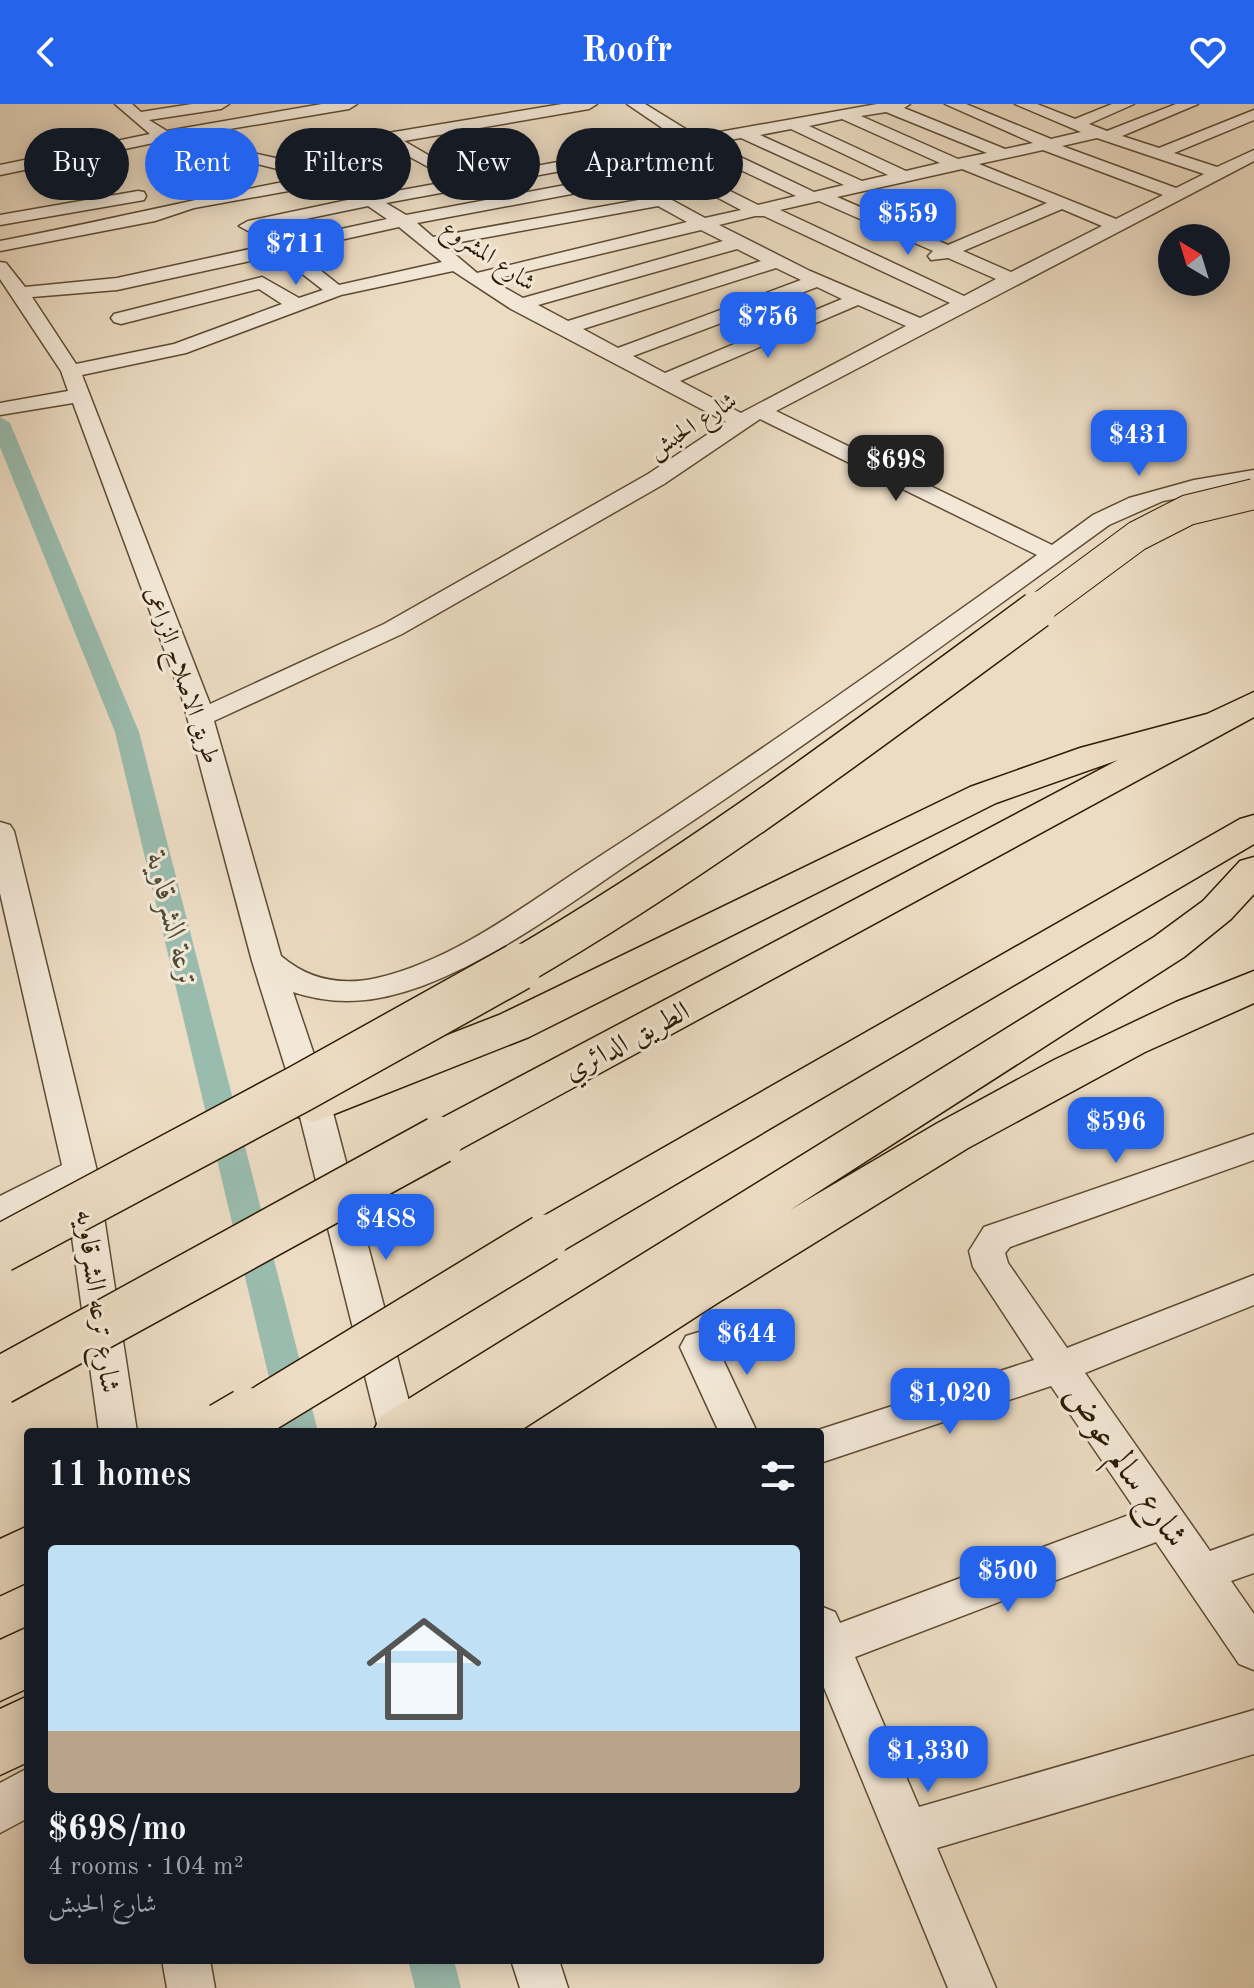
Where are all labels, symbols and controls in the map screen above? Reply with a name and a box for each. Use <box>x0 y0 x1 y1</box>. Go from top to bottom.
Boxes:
icon: back <box>24 30 68 74</box>
icon: heart <box>1186 30 1230 74</box>
text: Roofr <box>582 34 672 70</box>
chip: Buy <box>24 128 129 200</box>
chip: Rent <box>145 128 259 200</box>
chip: Filters <box>275 128 411 200</box>
chip: New <box>427 128 540 200</box>
chip: Apartment <box>556 128 743 200</box>
pin: $559 <box>861 189 955 257</box>
text: $559 <box>878 202 938 228</box>
street label: شارع المشروع <box>433 217 539 302</box>
pin: $711 <box>249 219 343 287</box>
north arrow <box>1158 224 1230 296</box>
map controls <box>1158 224 1230 296</box>
text: $711 <box>266 232 326 258</box>
pin: $756 <box>721 292 815 360</box>
text: $756 <box>738 305 798 331</box>
street label: شارع الحبش <box>644 389 745 469</box>
pin: $431 <box>1092 410 1186 478</box>
text: $431 <box>1109 423 1169 449</box>
pin: $698 <box>849 435 943 503</box>
text: $698 <box>866 448 926 474</box>
street label: طريق الاصلاح الزراعى <box>133 584 224 769</box>
water label: ترعة الشرقاوية <box>136 847 202 992</box>
street label: الطريق الدائري <box>560 998 697 1093</box>
pin: $596 <box>1069 1097 1163 1165</box>
text: $596 <box>1086 1110 1146 1136</box>
pin: $488 <box>339 1194 433 1262</box>
text: $488 <box>356 1207 416 1233</box>
street label: شارع ترعه الشرقاويه <box>62 1208 123 1396</box>
pin: $644 <box>700 1309 794 1377</box>
text: $644 <box>717 1322 777 1348</box>
pin: $1,020 <box>885 1368 1015 1436</box>
street label: شارع سالم عوض <box>1048 1379 1194 1560</box>
text: $1,020 <box>909 1381 991 1407</box>
icon: filters <box>756 1454 800 1498</box>
text: 11 homes <box>48 1459 191 1493</box>
pin: $500 <box>961 1546 1055 1614</box>
text: $500 <box>978 1559 1038 1585</box>
icon: home <box>352 1597 496 1741</box>
pin: $1,330 <box>863 1726 993 1794</box>
text: $1,330 <box>887 1739 969 1765</box>
text: $698/mo <box>48 1813 187 1847</box>
text: 4 rooms · 104 m² <box>48 1854 244 1880</box>
text: شارع الحبش <box>48 1892 157 1918</box>

